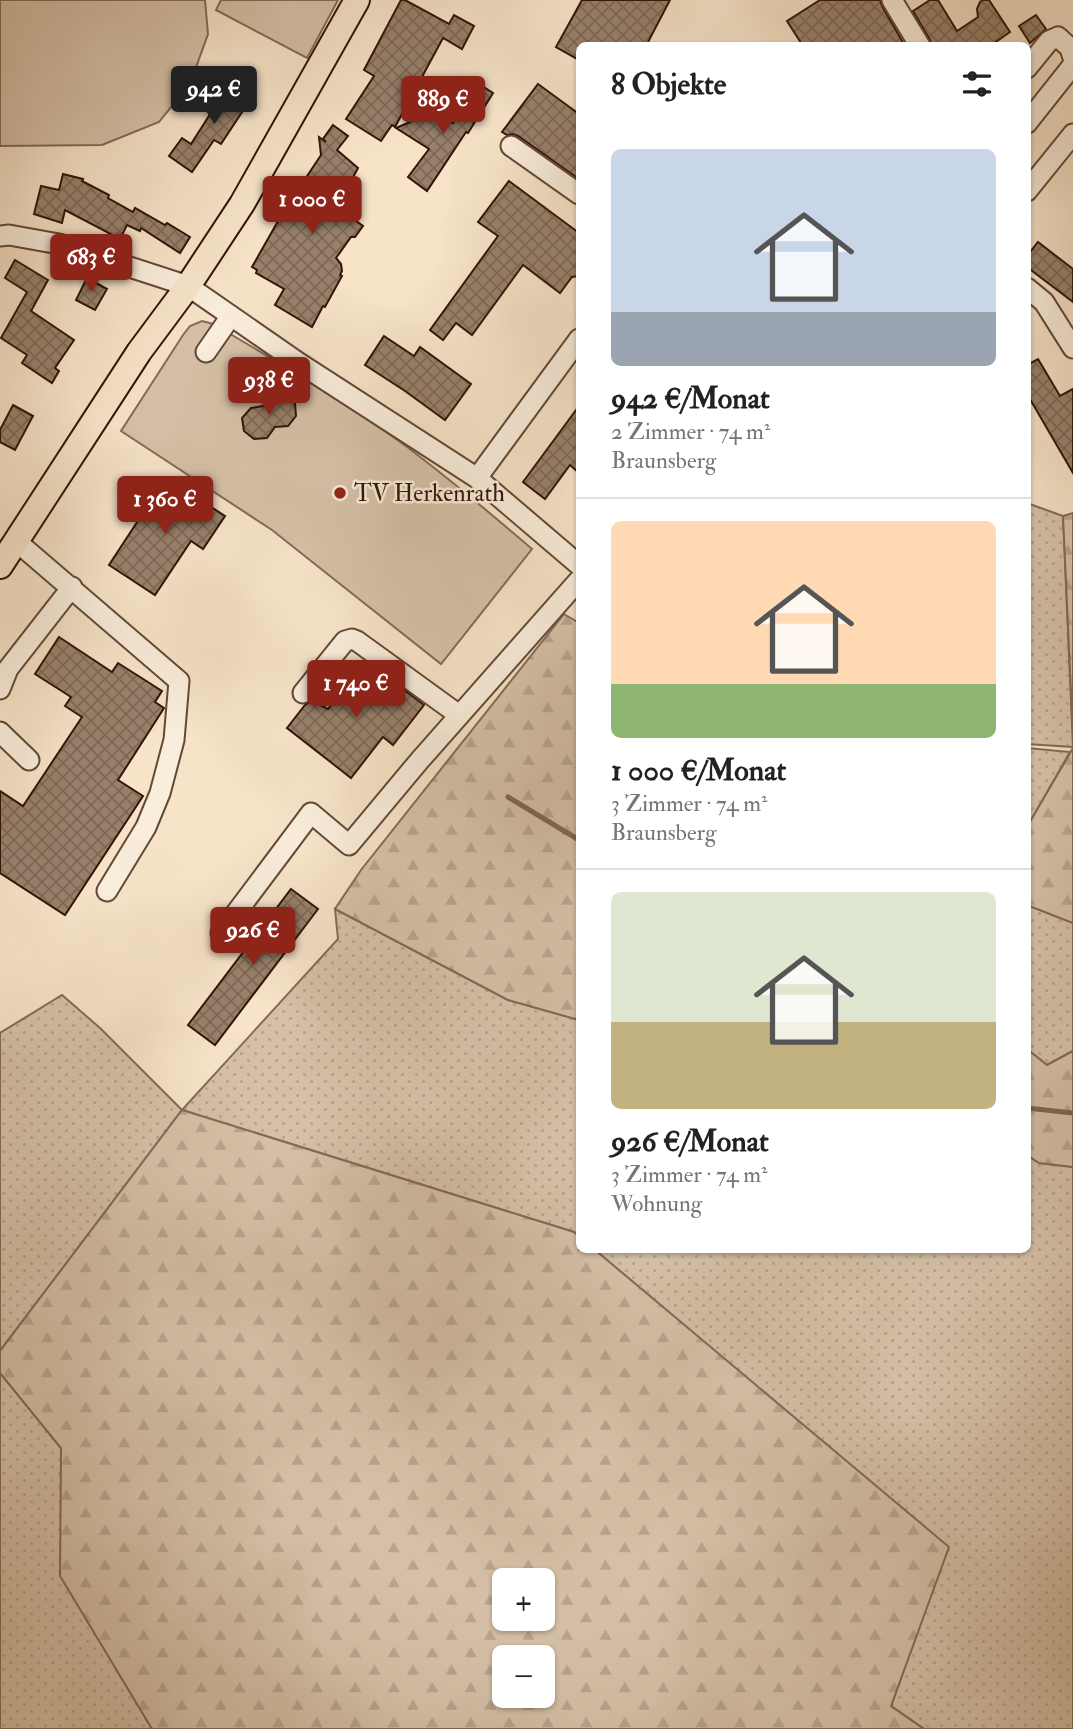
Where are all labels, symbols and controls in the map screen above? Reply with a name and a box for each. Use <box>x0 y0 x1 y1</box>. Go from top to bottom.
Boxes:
icon: filters <box>958 65 996 103</box>
pin: 942 € <box>165 66 263 126</box>
text: 8 Objekte <box>611 66 726 103</box>
text: 942 € <box>187 74 241 103</box>
pin: 889 € <box>394 76 492 136</box>
text: 889 € <box>417 84 469 113</box>
pin: 1 000 € <box>247 176 377 236</box>
text: 1 000 € <box>279 184 345 213</box>
icon: home <box>741 194 867 320</box>
pin: 683 € <box>42 234 140 294</box>
text: 683 € <box>66 242 116 271</box>
pin: 938 € <box>220 358 318 417</box>
text: 938 € <box>244 365 294 394</box>
text: 942 €/Monat <box>611 380 770 417</box>
text: 2 Zimmer · 74 m² <box>611 417 770 446</box>
text: Braunsberg <box>611 446 716 475</box>
pin: 1 360 € <box>100 476 230 536</box>
place label: TV Herkenrath <box>354 478 505 509</box>
text: 1 360 € <box>133 484 197 513</box>
marker: TV Herkenrath <box>332 485 348 501</box>
icon: home <box>741 566 867 692</box>
pin: 1 740 € <box>291 660 421 720</box>
text: 1 740 € <box>323 668 389 697</box>
text: 1 000 €/Monat <box>611 752 786 789</box>
text: 3 Zimmer · 74 m² <box>611 789 768 818</box>
text: Braunsberg <box>611 818 716 847</box>
pin: 926 € <box>204 908 302 967</box>
text: 926 € <box>226 915 280 944</box>
icon: home <box>741 937 867 1063</box>
text: 926 €/Monat <box>611 1123 769 1160</box>
text: 3 Zimmer · 74 m² <box>611 1160 768 1189</box>
text: Wohnung <box>611 1189 702 1218</box>
map controls <box>492 1568 555 1708</box>
button: + <box>492 1568 555 1631</box>
button: − <box>492 1645 555 1708</box>

